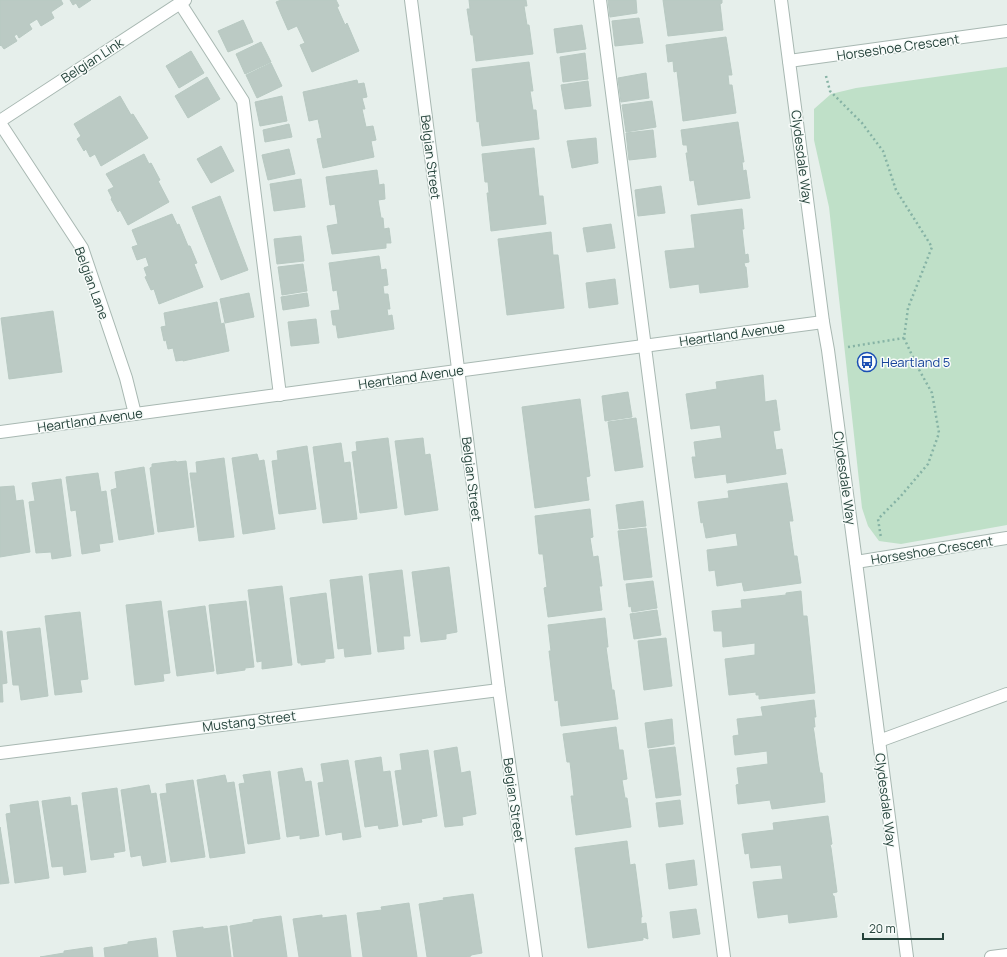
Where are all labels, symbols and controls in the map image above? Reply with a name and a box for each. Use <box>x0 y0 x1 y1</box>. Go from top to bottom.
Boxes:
street label: Horseshoe Crescent <box>836 29 960 65</box>
street label: Belgian Link <box>57 33 127 87</box>
street label: Clydesdale Way <box>787 109 817 205</box>
street label: Belgian Street <box>417 114 445 200</box>
street label: Belgian Lane <box>71 244 114 322</box>
street label: Heartland Avenue <box>678 318 786 350</box>
bus stop icon: Heartland 5 <box>856 351 878 373</box>
place label: Heartland 5 <box>881 353 950 371</box>
street label: Heartland Avenue <box>357 361 465 393</box>
street label: Heartland Avenue <box>36 404 144 436</box>
street label: Clydesdale Way <box>830 430 861 526</box>
street label: Belgian Street <box>458 436 486 522</box>
street label: Horseshoe Crescent <box>870 531 994 569</box>
street label: Mustang Street <box>201 706 297 736</box>
street label: Clydesdale Way <box>871 752 901 848</box>
street label: Belgian Street <box>499 757 529 843</box>
scale bar <box>863 915 943 941</box>
text: 20 m <box>869 920 896 937</box>

